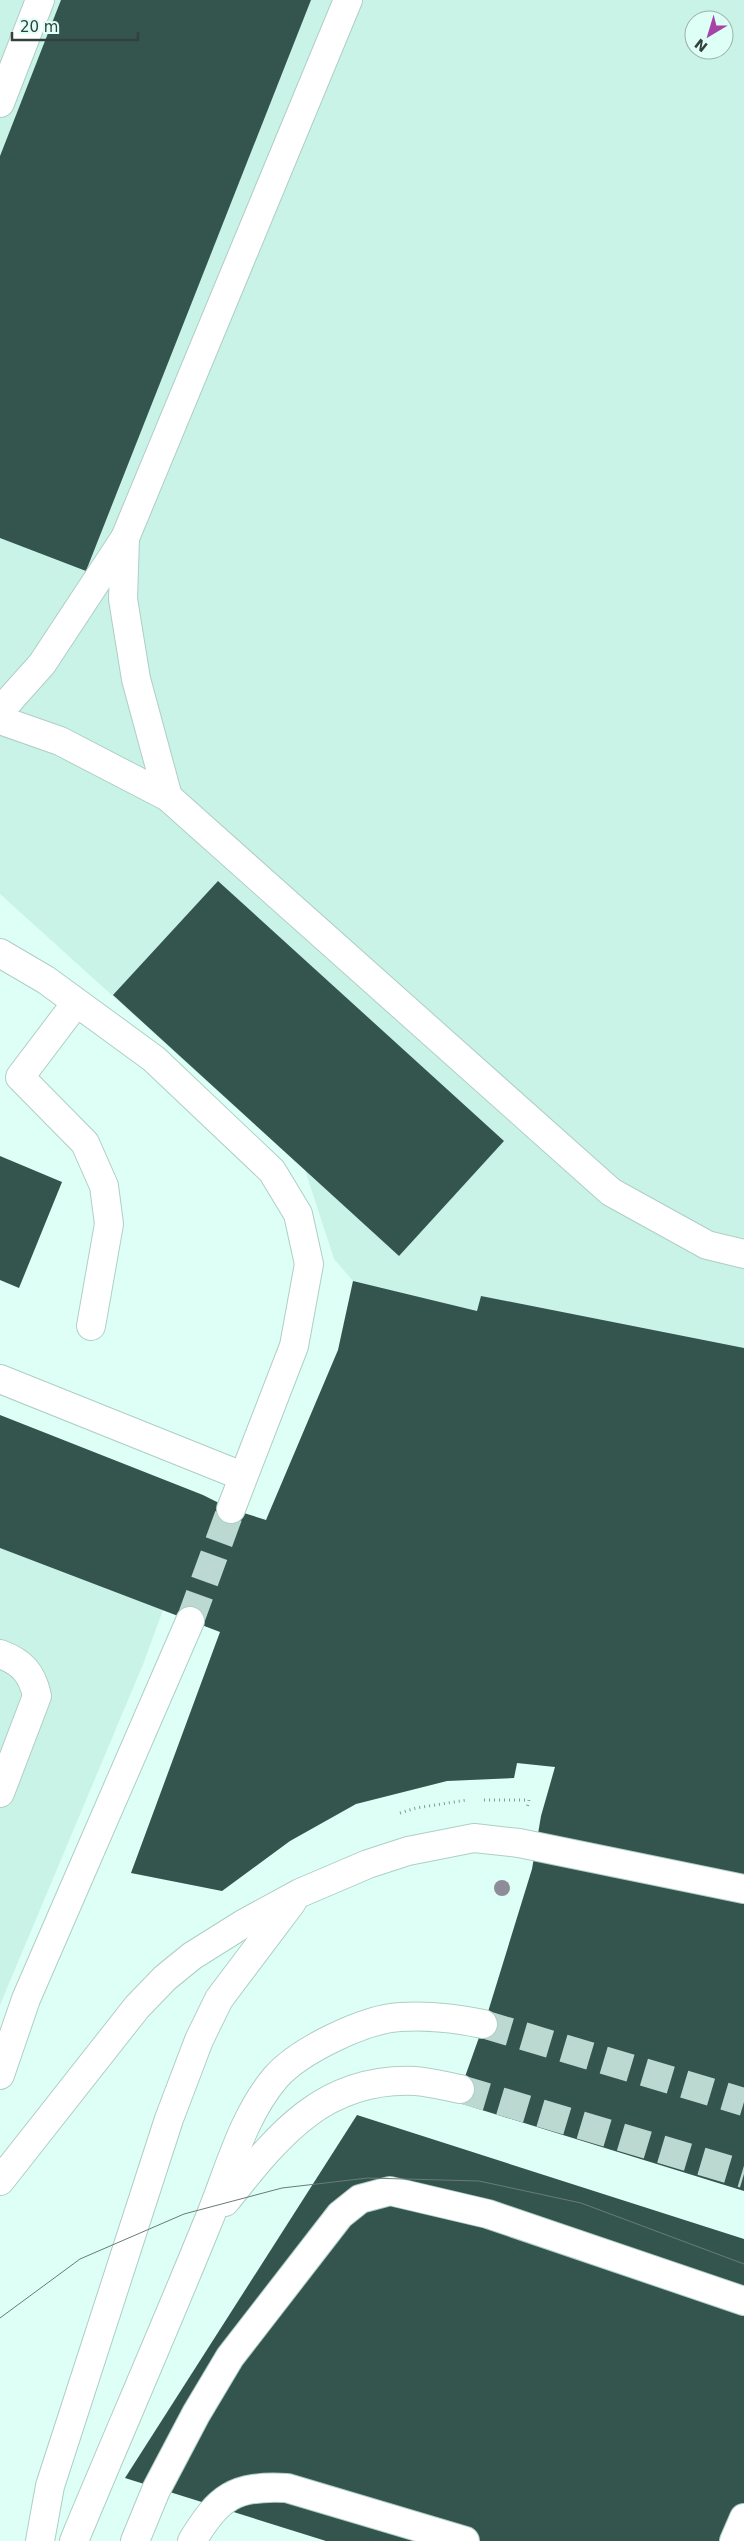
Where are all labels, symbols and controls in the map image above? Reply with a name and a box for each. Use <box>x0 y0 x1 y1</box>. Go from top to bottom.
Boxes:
scale bar <box>12 10 139 42</box>
north arrow <box>684 10 734 60</box>
text: 20 m <box>20 18 58 36</box>
text: N <box>691 35 711 55</box>

